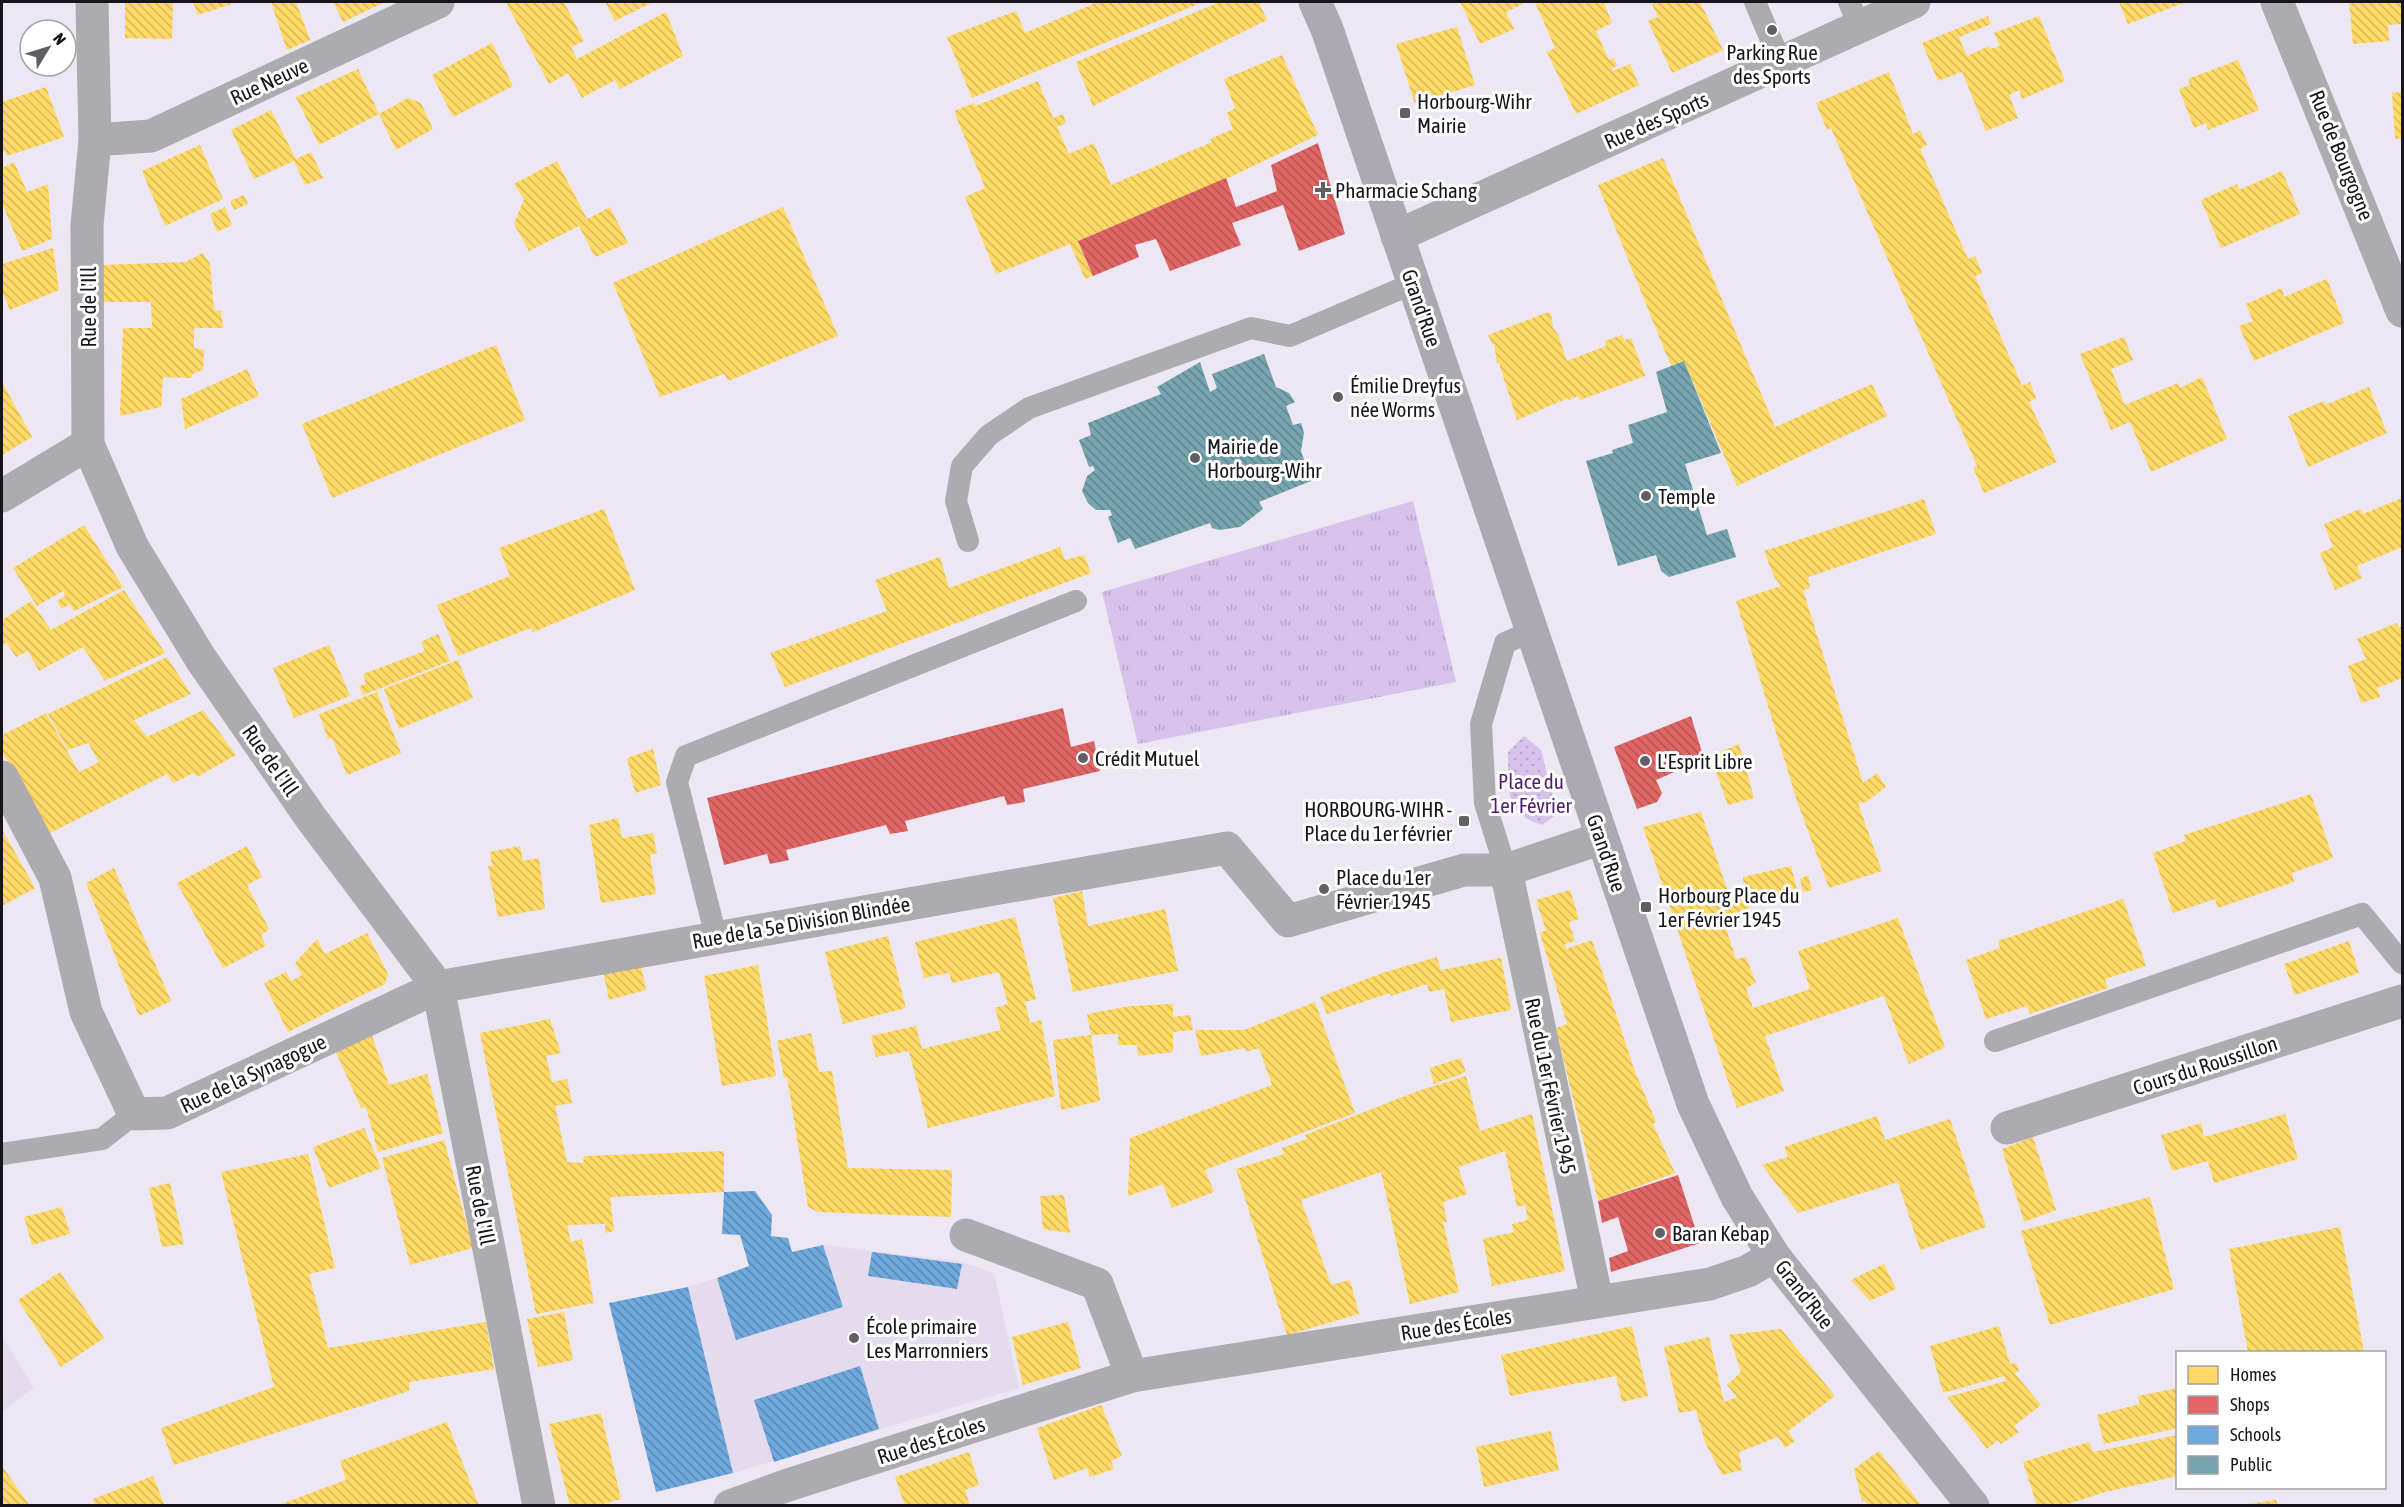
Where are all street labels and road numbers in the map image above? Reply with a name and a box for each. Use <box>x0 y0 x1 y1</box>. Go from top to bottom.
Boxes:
street label: Rue Neuve <box>226 53 312 109</box>
street label: Rue des Sports <box>1600 86 1712 154</box>
street label: Rue de Bourgogne <box>2305 86 2379 224</box>
street label: Rue de l'Ill <box>76 266 100 347</box>
street label: Grand'Rue <box>1398 266 1446 350</box>
street label: Rue de l'Ill <box>238 720 304 800</box>
street label: Grand'Rue <box>1583 811 1631 895</box>
street label: Rue de la 5e Division Blindée <box>690 891 912 953</box>
street label: Rue du 1er Février 1945 <box>1521 996 1581 1176</box>
street label: Rue de la Synagogue <box>176 1029 330 1117</box>
street label: Cours du Roussillon <box>2130 1030 2280 1100</box>
street label: Rue de l'Ill <box>462 1163 501 1247</box>
street label: Grand'Rue <box>1771 1255 1839 1333</box>
street label: Rue des Écoles <box>1399 1303 1513 1345</box>
street label: Rue des Écoles <box>874 1411 988 1469</box>

